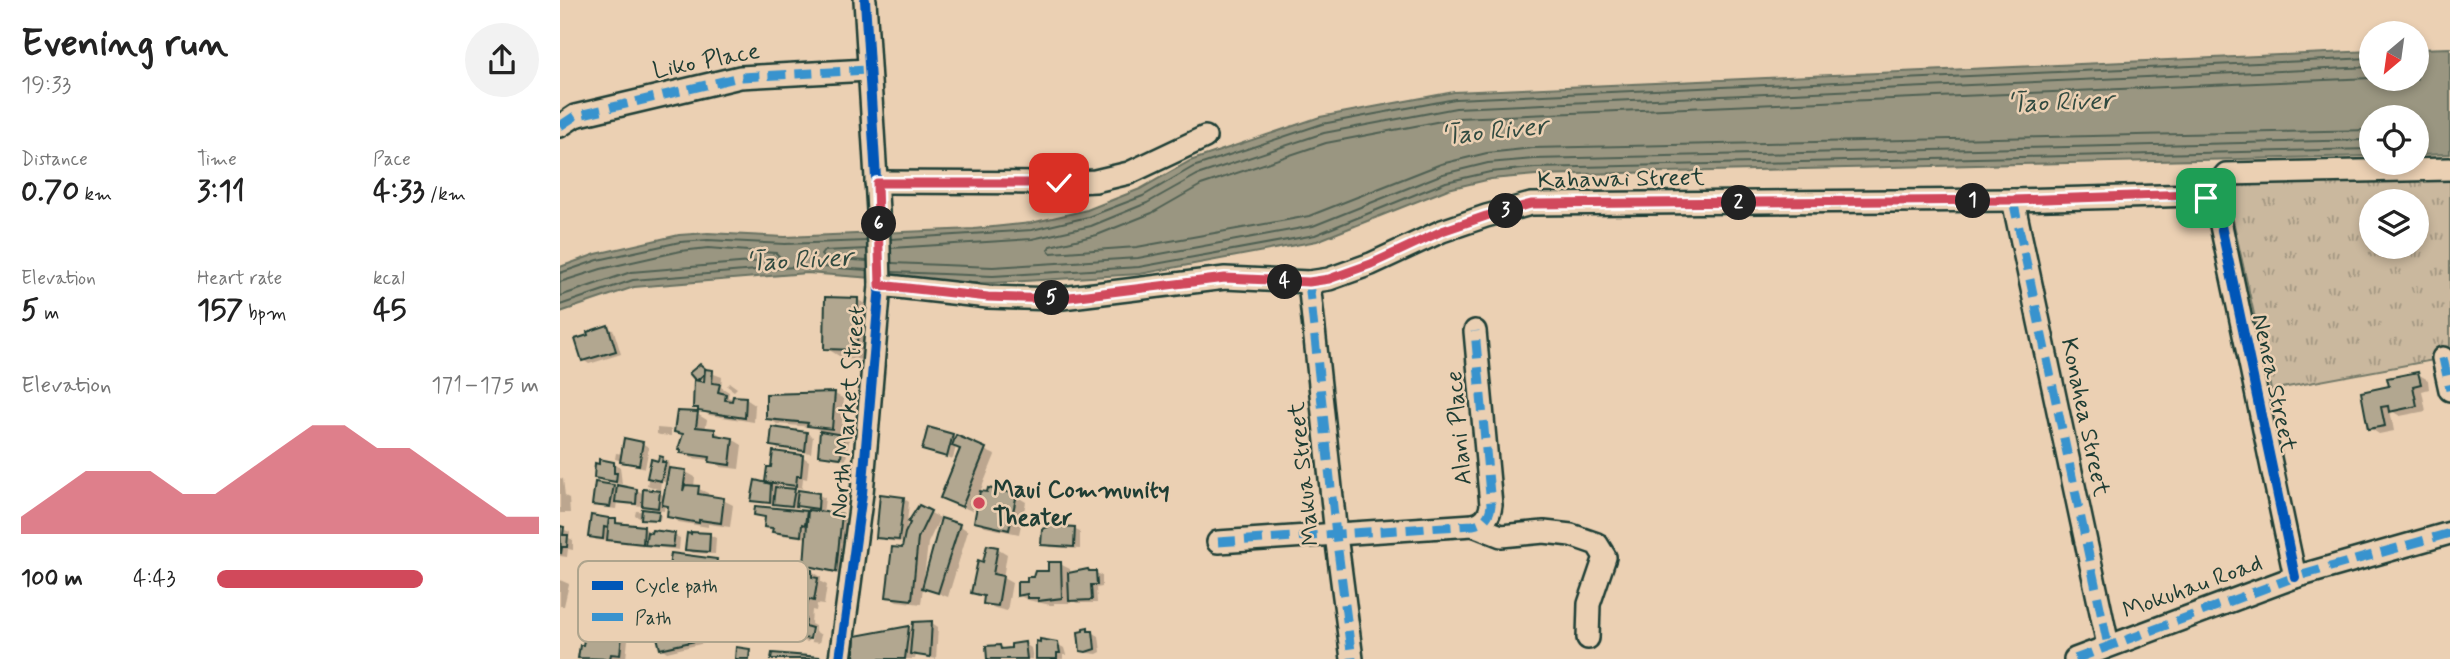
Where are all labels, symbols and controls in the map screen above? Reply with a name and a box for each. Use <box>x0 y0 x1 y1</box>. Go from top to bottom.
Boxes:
text: Evening run <box>21 20 228 69</box>
north arrow <box>2359 21 2429 91</box>
map controls <box>2359 21 2429 259</box>
button: share <box>465 23 539 97</box>
street label: Liko Place <box>650 36 763 87</box>
text: 19:33 <box>21 71 71 101</box>
water label: ʻĪao River <box>2006 84 2118 122</box>
button: locate <box>2359 105 2429 175</box>
water label: ʻĪao River <box>1439 109 1553 154</box>
text: Distance <box>21 147 88 172</box>
text: Time <box>197 147 237 172</box>
text: Pace <box>373 147 411 172</box>
pin <box>1029 153 1089 213</box>
street label: Kahawai Street <box>1537 163 1705 196</box>
icon: check <box>1040 164 1078 202</box>
pin <box>2176 168 2236 228</box>
text: 0.70 <box>21 172 79 211</box>
text: 3:11 <box>197 172 245 211</box>
text: 4:33 <box>373 172 425 211</box>
icon: arrive <box>2187 179 2225 217</box>
text: km <box>79 182 112 207</box>
text: /km <box>425 182 466 207</box>
pin: 1 <box>1956 184 1990 218</box>
pin: 2 <box>1722 186 1756 220</box>
text: 1 <box>1968 188 1977 213</box>
button: layers <box>2359 189 2429 259</box>
text: 2 <box>1734 190 1743 215</box>
pin: 3 <box>1488 194 1524 228</box>
text: 3 <box>1501 198 1510 223</box>
pin: 6 <box>862 206 896 242</box>
text: 6 <box>874 211 883 236</box>
water label: ʻĪao River <box>745 241 857 281</box>
pin: 4 <box>1268 264 1302 300</box>
text: Elevation <box>21 266 96 291</box>
text: Heart rate <box>197 266 282 291</box>
text: kcal <box>373 266 405 291</box>
text: 4 <box>1279 269 1290 294</box>
pin: 5 <box>1035 280 1070 316</box>
text: 5 <box>1046 285 1057 310</box>
text: 5 <box>21 291 39 330</box>
text: 157 <box>197 291 243 330</box>
text: 45 <box>373 291 406 330</box>
text: m <box>39 301 59 326</box>
text: bpm <box>243 301 287 326</box>
street label: North Market Street <box>824 304 873 520</box>
street label: Nenea Street <box>2244 311 2303 456</box>
street label: Konahea Street <box>2053 335 2116 499</box>
street label: Alani Place <box>1439 369 1480 486</box>
text: Elevation <box>21 371 112 401</box>
text: 171–175 m <box>431 371 539 401</box>
street label: Makua Street <box>1282 400 1327 548</box>
place label: Maui Community Theater <box>993 475 1170 534</box>
marker: Maui Community Theater <box>971 495 987 511</box>
street label: Mokuhau Road <box>2118 548 2267 627</box>
legend <box>578 561 808 642</box>
text: 100 m <box>21 564 83 594</box>
text: 4:43 <box>133 564 176 594</box>
text: Cycle path <box>635 574 718 599</box>
text: Path <box>635 606 672 631</box>

